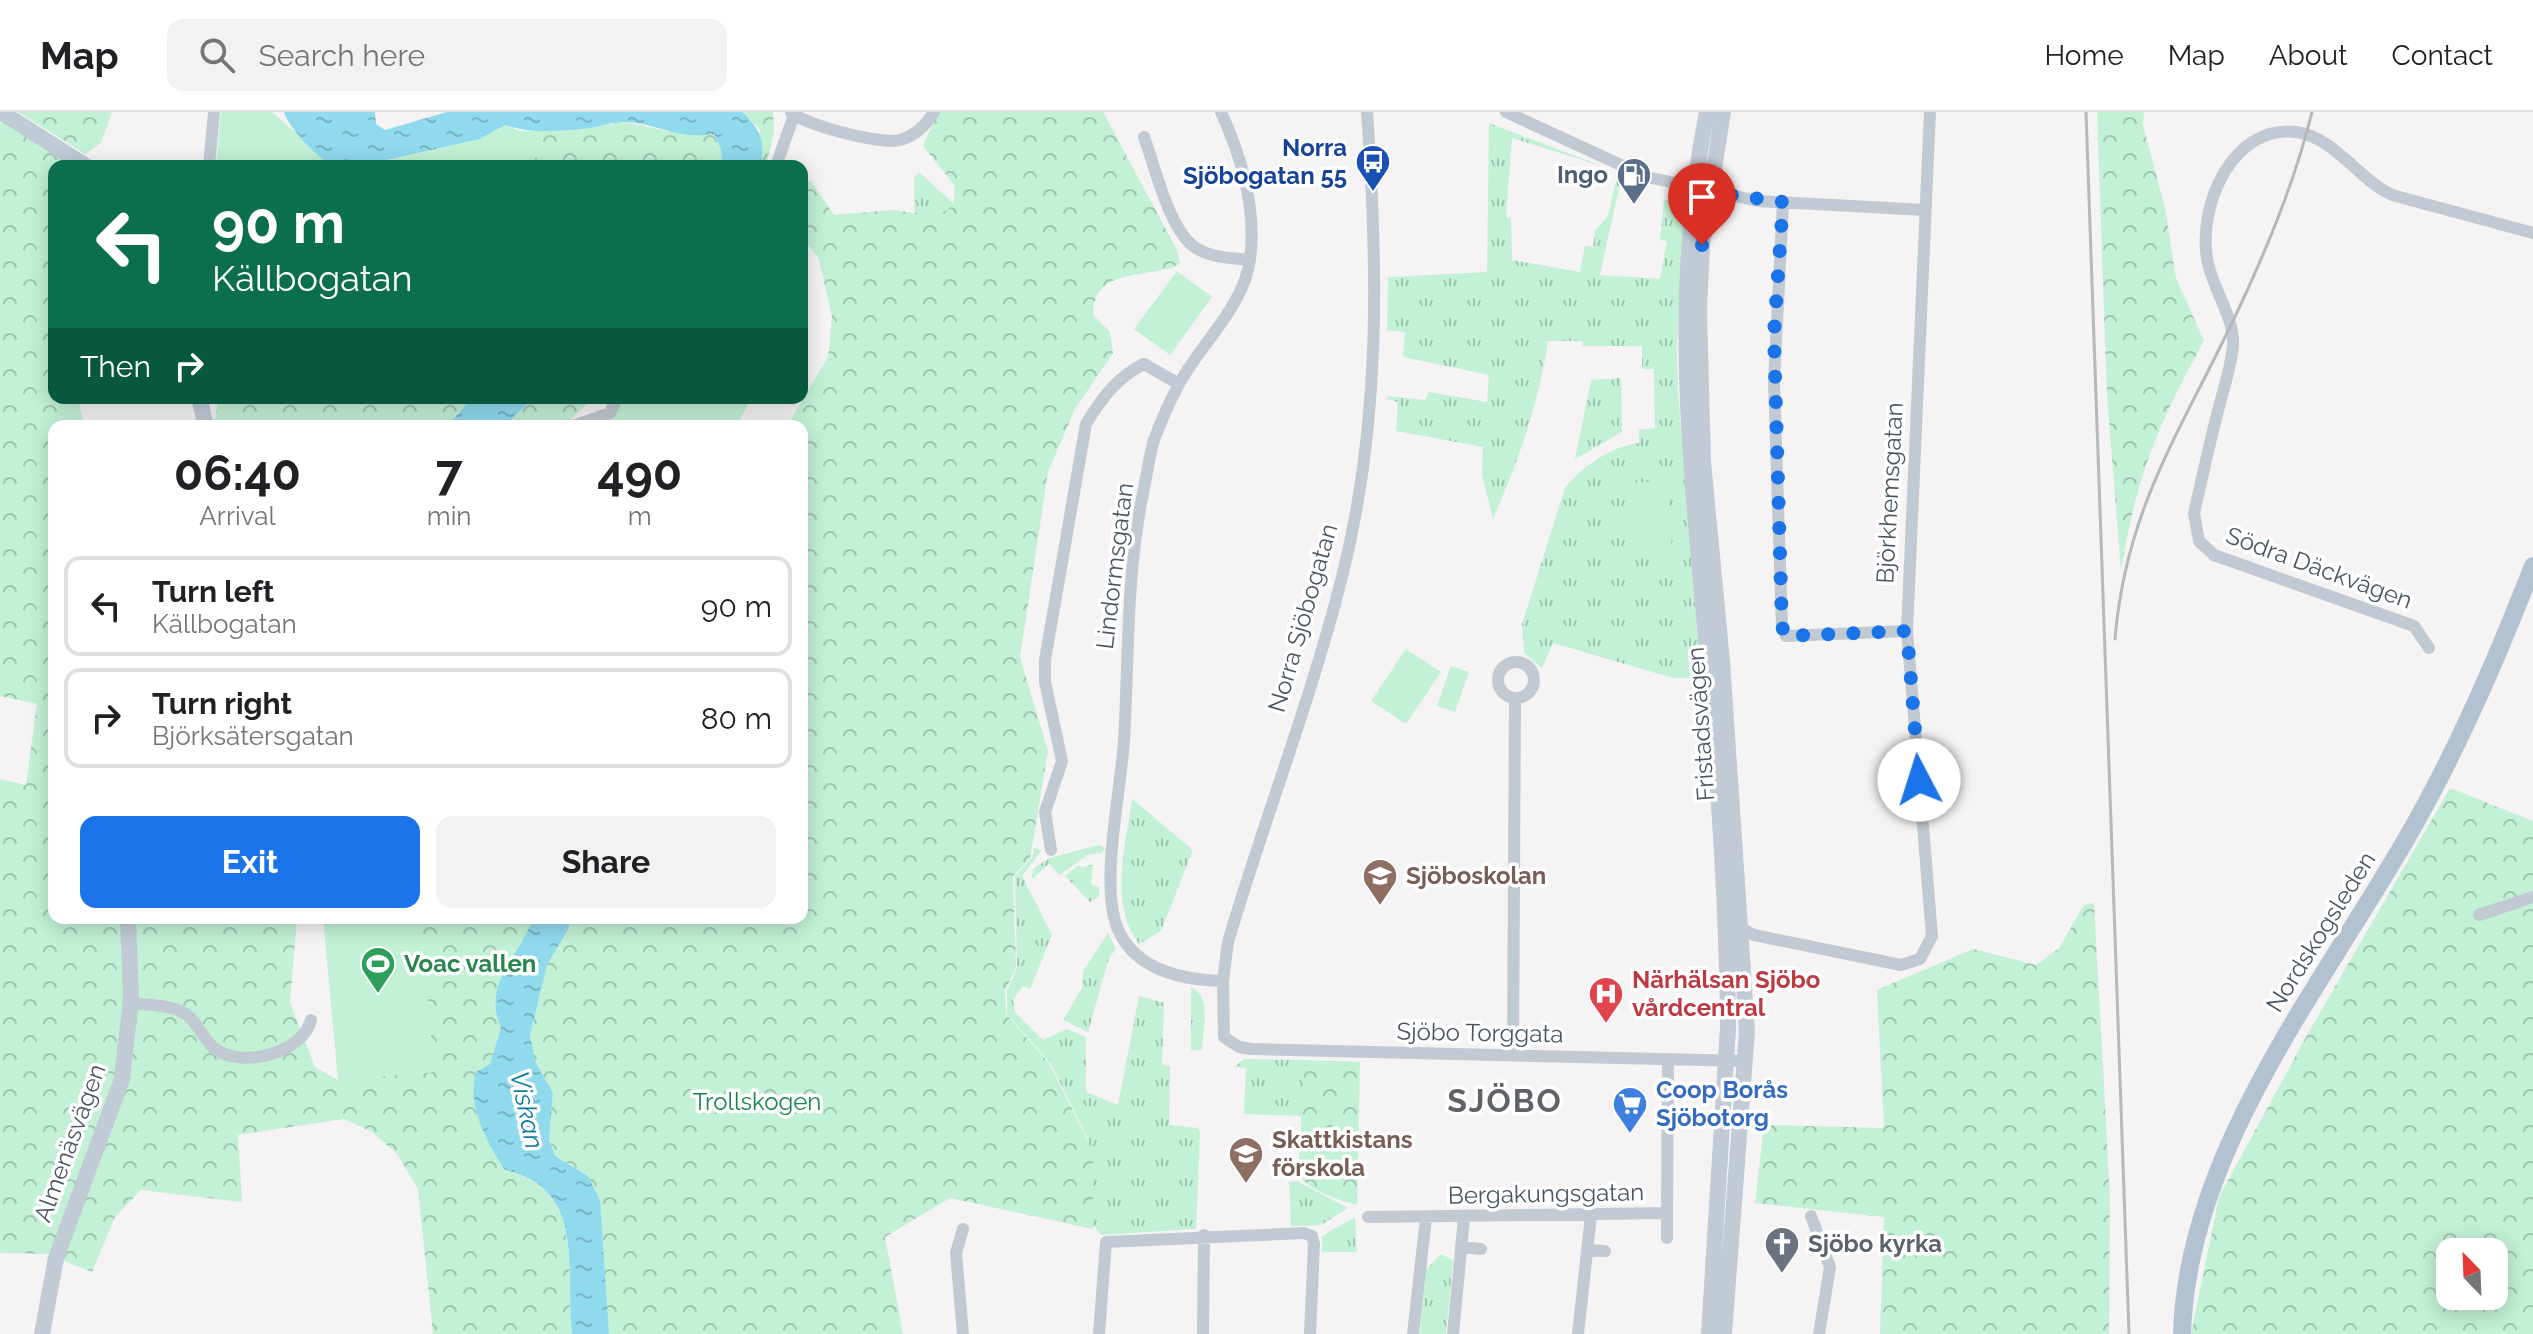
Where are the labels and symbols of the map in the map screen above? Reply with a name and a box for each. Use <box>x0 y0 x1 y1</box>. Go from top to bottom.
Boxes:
place label: Norra Sjöbogatan 55 <box>1183 133 1347 190</box>
bus stop icon: Norra Sjöbogatan 55 <box>1354 143 1392 193</box>
fuel station icon: Ingo <box>1615 156 1653 206</box>
place label: Ingo <box>1557 160 1608 189</box>
pin <box>1668 163 1736 245</box>
street label: Björkhemsgatan <box>1870 402 1909 584</box>
street label: Lindormsgatan <box>1090 481 1139 651</box>
street label: Norra Sjöbogatan <box>1262 520 1343 716</box>
street label: Södra Däckvägen <box>2222 520 2416 615</box>
street label: Fristadsvägen <box>1681 646 1720 802</box>
position arrow <box>1877 738 1961 822</box>
street label: Nordskogsleden <box>2260 846 2382 1017</box>
school or university icon: Sjöboskolan <box>1361 857 1399 907</box>
place label: Sjöboskolan <box>1406 861 1546 890</box>
sports icon: Voac vallen <box>359 945 397 995</box>
place label: Voac vallen <box>404 949 536 978</box>
place label: Närhälsan Sjöbo vårdcentral <box>1632 965 1820 1022</box>
hospital icon: Närhälsan Sjöbo vårdcentral <box>1587 975 1625 1025</box>
street label: Sjöbo Torggata <box>1396 1017 1564 1048</box>
street label: Almenäsvägen <box>28 1060 112 1226</box>
water label: Viskan <box>504 1069 550 1151</box>
place label: Coop Borås Sjöbotorg <box>1656 1075 1788 1132</box>
district label: SJÖBO <box>1447 1082 1563 1119</box>
supermarket icon: Coop Borås Sjöbotorg <box>1611 1085 1649 1135</box>
park label: Trollskogen <box>693 1087 821 1116</box>
place label: Skattkistans förskola <box>1272 1125 1413 1182</box>
school or university icon: Skattkistans förskola <box>1227 1135 1265 1185</box>
street label: Bergakungsgatan <box>1448 1177 1644 1210</box>
church icon: Sjöbo kyrka <box>1763 1225 1801 1275</box>
place label: Sjöbo kyrka <box>1808 1229 1942 1258</box>
north arrow <box>2436 1238 2508 1310</box>

